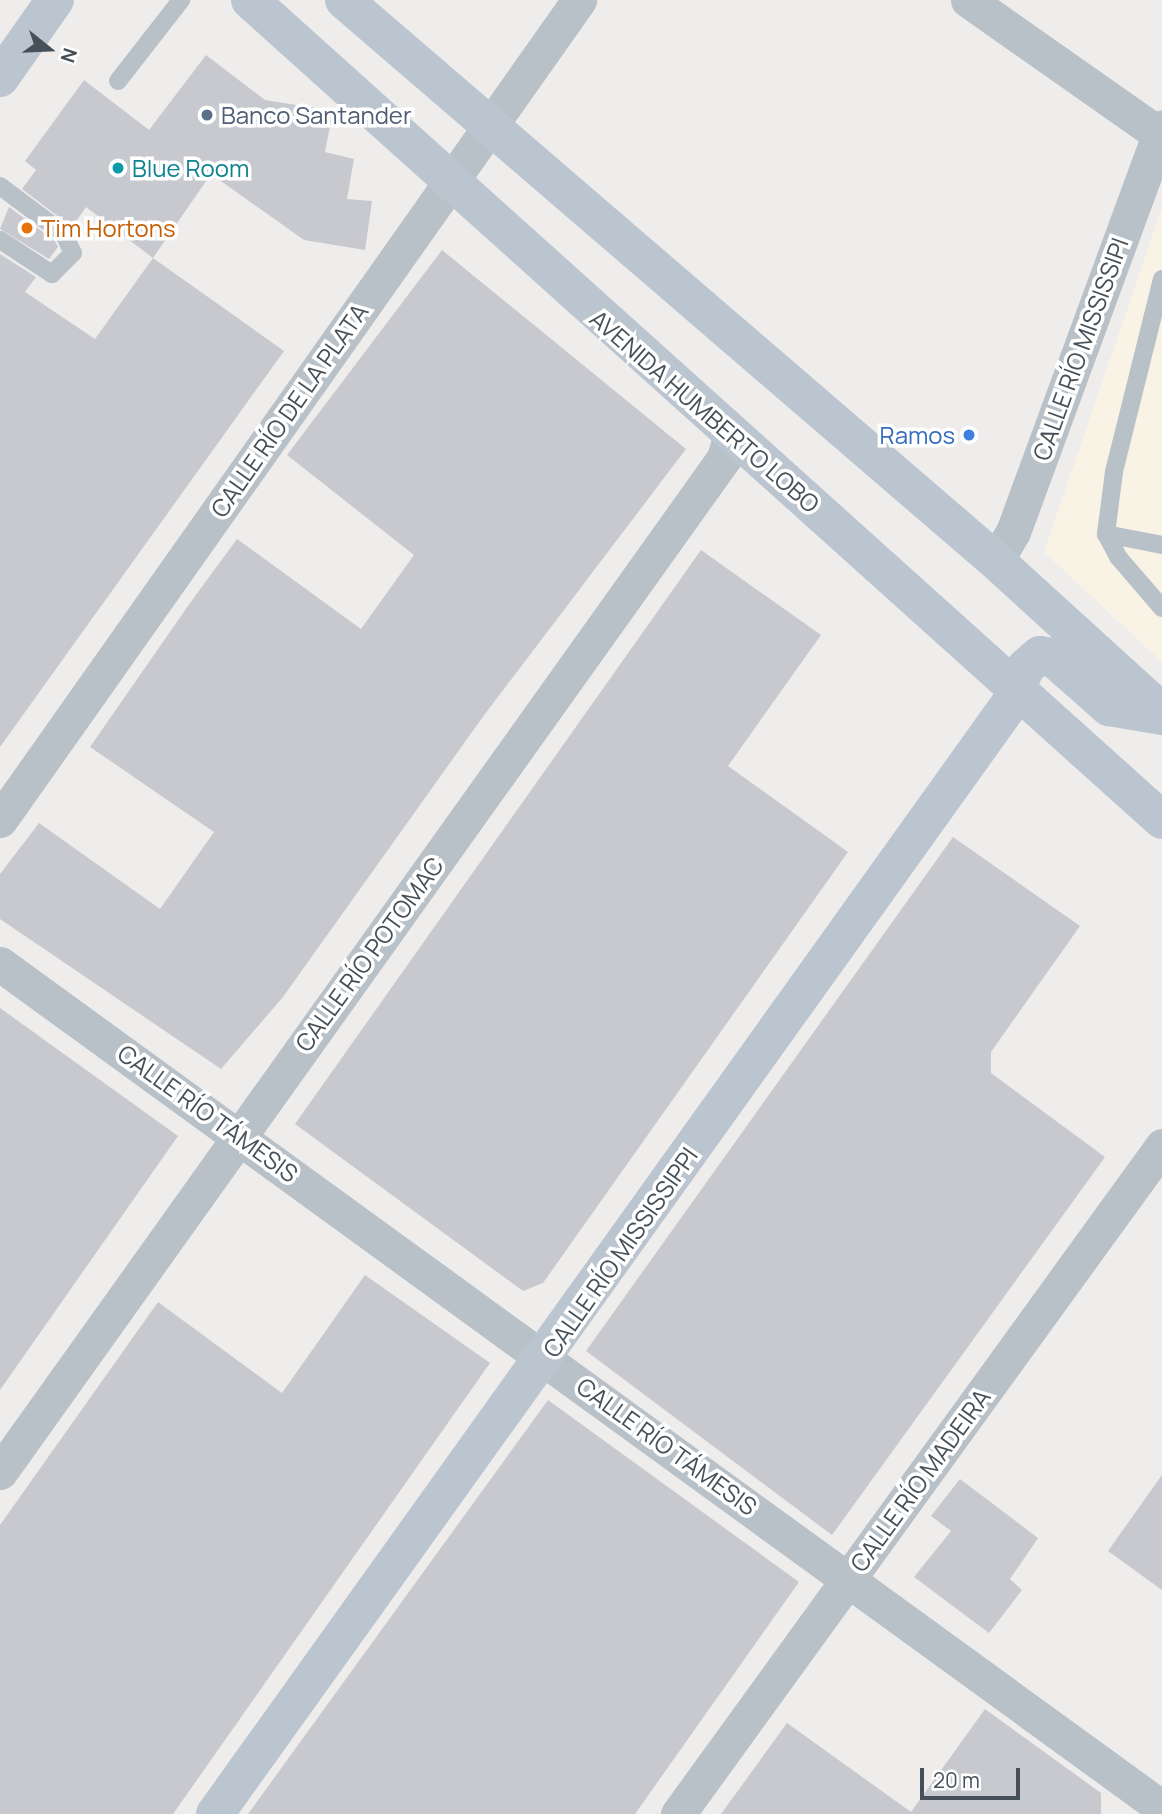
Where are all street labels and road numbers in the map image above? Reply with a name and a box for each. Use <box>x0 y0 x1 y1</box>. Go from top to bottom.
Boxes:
street label: CALLE RÍO MISSISSIPI <box>1026 234 1134 464</box>
street label: CALLE RÍO DE LA PLATA <box>204 298 374 522</box>
street label: AVENIDA HUMBERTO LOBO <box>585 304 825 518</box>
street label: CALLE RÍO POTOMAC <box>289 851 449 1057</box>
street label: CALLE RÍO TÁMESIS <box>112 1038 304 1188</box>
street label: CALLE RÍO MISSISSIPPI <box>537 1142 703 1362</box>
street label: CALLE RÍO TÁMESIS <box>571 1371 763 1521</box>
street label: CALLE RÍO MADEIRA <box>844 1383 996 1577</box>

